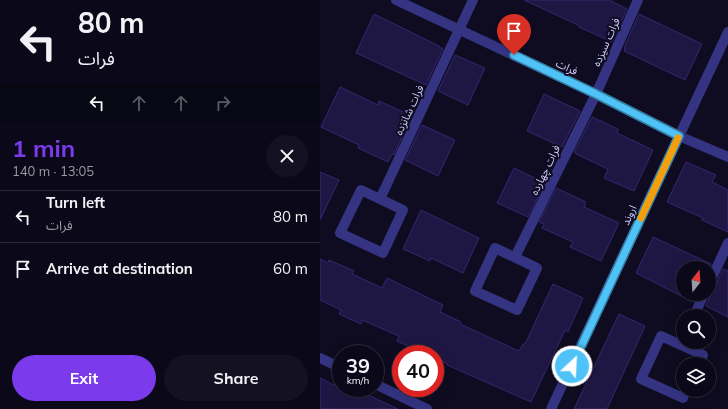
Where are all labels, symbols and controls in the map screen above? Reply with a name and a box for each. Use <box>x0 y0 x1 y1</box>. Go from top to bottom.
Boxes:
text: 80 m <box>78 5 144 40</box>
pin <box>497 14 531 55</box>
street label: فرات سیزده <box>589 15 623 69</box>
icon: left <box>12 16 64 68</box>
icon: arrive <box>503 20 525 42</box>
text: فرات <box>78 47 115 70</box>
street label: فرات <box>554 56 580 78</box>
street label: فرات شانزده <box>391 83 427 137</box>
icon: left <box>86 92 108 114</box>
icon: ahead <box>128 92 150 114</box>
icon: ahead <box>170 92 192 114</box>
icon: right <box>212 92 234 114</box>
text: 1 min <box>12 133 75 163</box>
button: close <box>266 135 308 177</box>
street label: فرات چهارده <box>527 143 564 198</box>
text: 140 m · 13:05 <box>12 163 94 179</box>
text: Turn left <box>46 193 105 212</box>
street label: اروند <box>618 203 640 227</box>
icon: left <box>12 206 34 228</box>
text: 80 m <box>273 207 308 226</box>
text: فرات <box>46 217 73 233</box>
icon: arrive <box>12 258 34 280</box>
text: Arrive at destination <box>46 259 193 278</box>
text: 60 m <box>273 259 308 278</box>
north arrow <box>676 261 716 301</box>
map controls <box>676 261 716 397</box>
button: search <box>676 309 716 349</box>
speed limit sign: 40 <box>392 345 444 397</box>
position arrow <box>551 345 593 387</box>
text: 39 <box>346 353 370 378</box>
button: Exit <box>12 355 156 401</box>
button: Share <box>164 355 308 401</box>
button: layers <box>676 357 716 397</box>
text: km/h <box>347 374 369 387</box>

